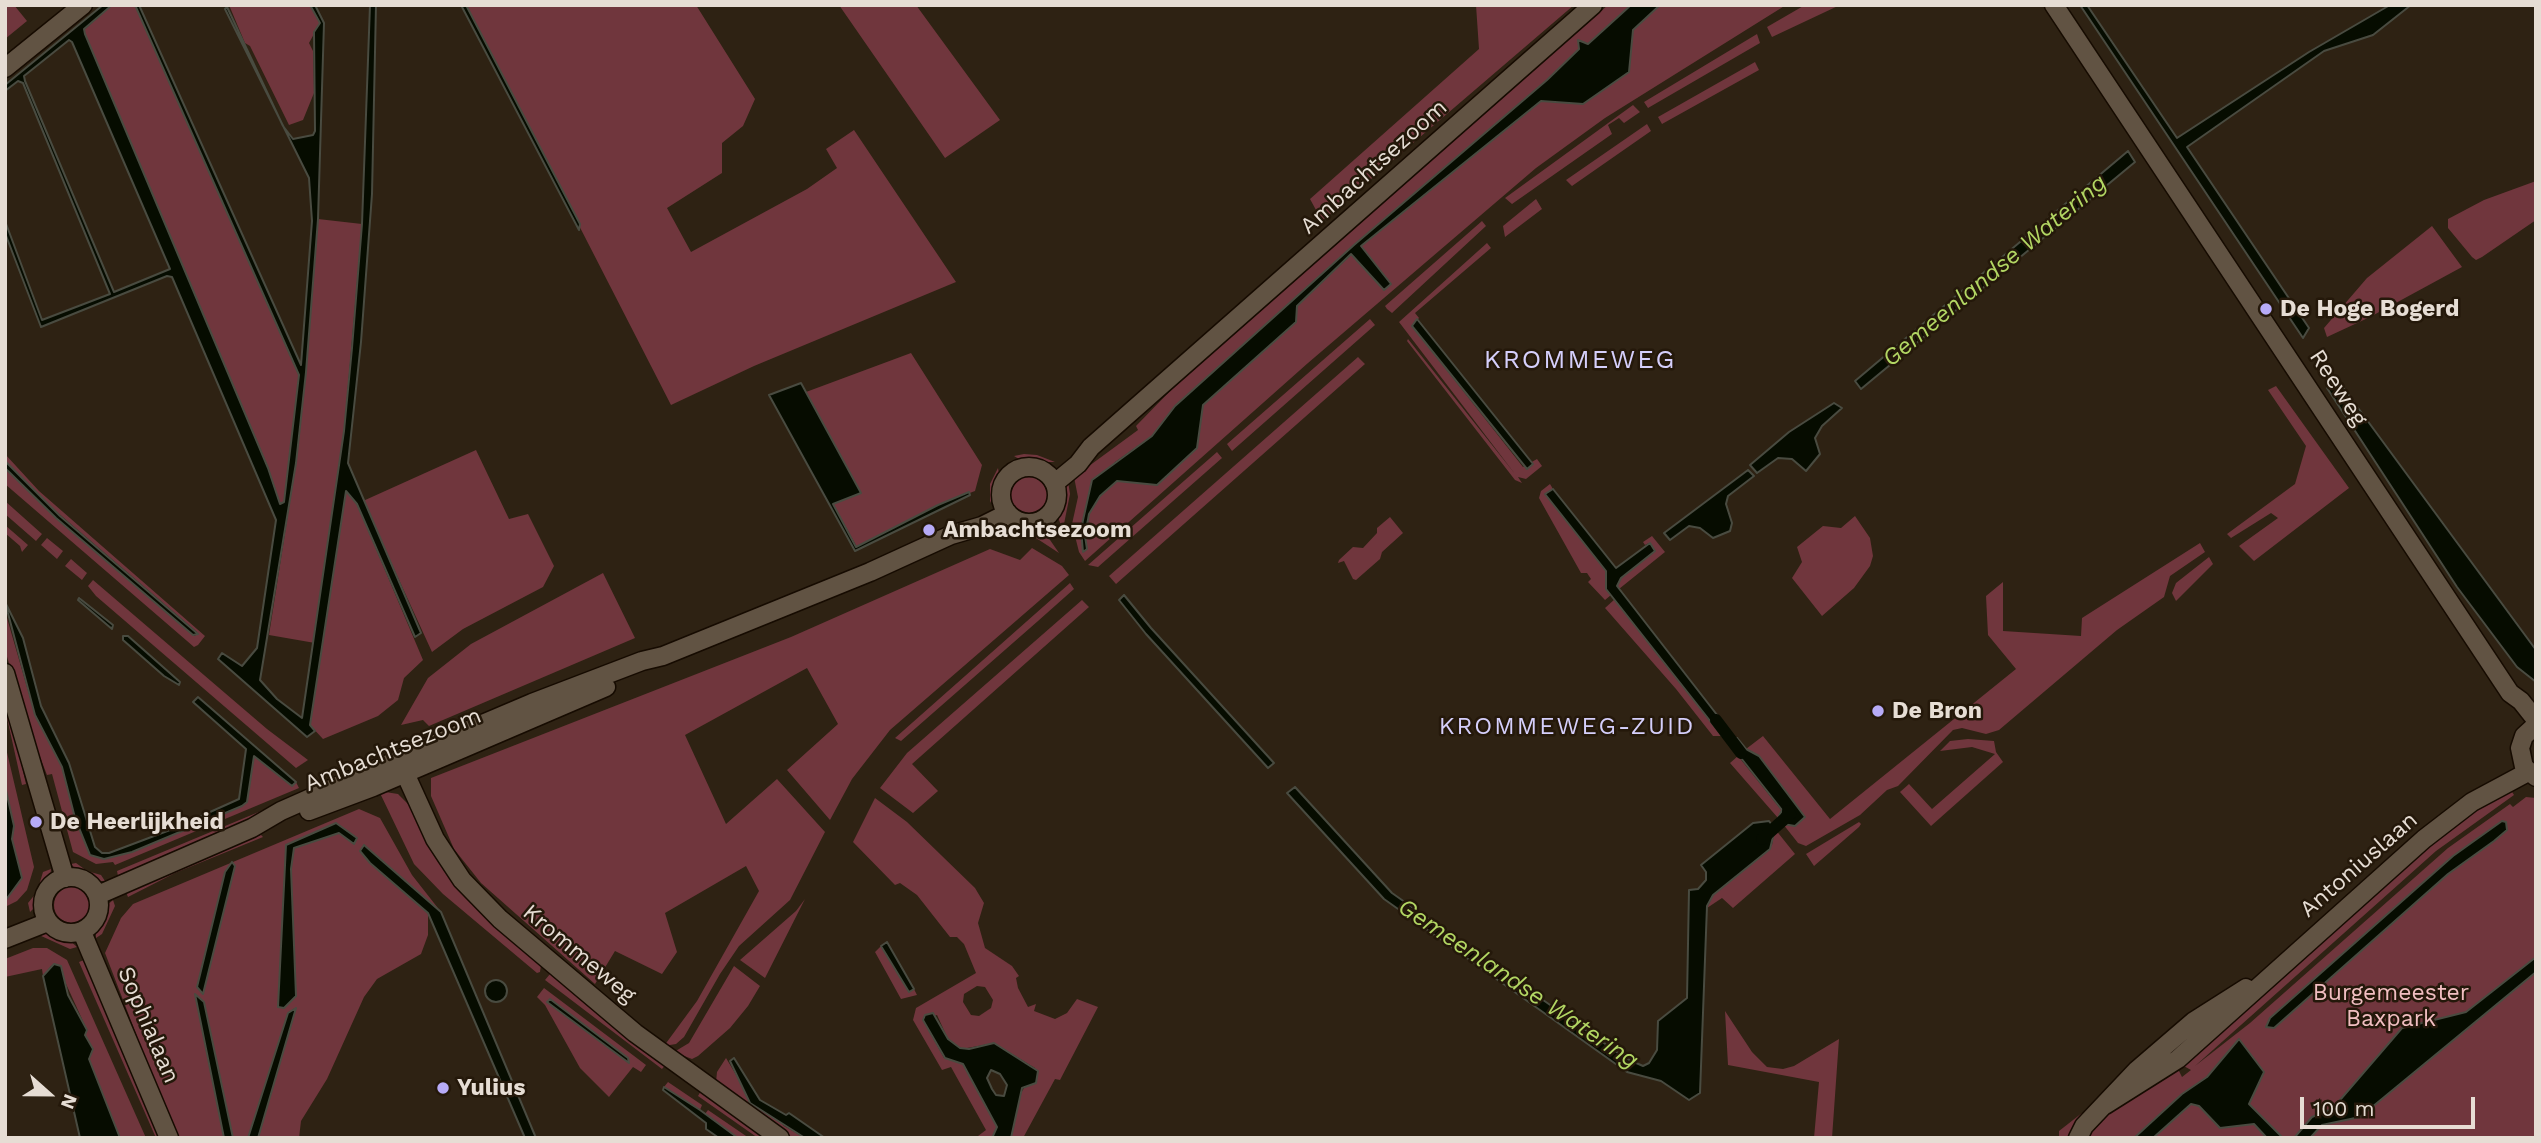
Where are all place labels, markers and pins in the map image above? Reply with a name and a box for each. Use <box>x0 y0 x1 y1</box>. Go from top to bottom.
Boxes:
place label: De Hoge Bogerd <box>2280 295 2460 323</box>
marker: De Hoge Bogerd <box>2258 301 2274 317</box>
place label: Ambachtsezoom <box>943 516 1132 544</box>
marker: Ambachtsezoom <box>921 522 937 538</box>
place label: De Bron <box>1892 697 1982 725</box>
marker: De Bron <box>1870 703 1886 719</box>
place label: De Heerlijkheid <box>50 808 224 836</box>
marker: De Heerlijkheid <box>28 814 44 830</box>
place label: Yulius <box>457 1074 525 1102</box>
marker: Yulius <box>435 1080 451 1096</box>

